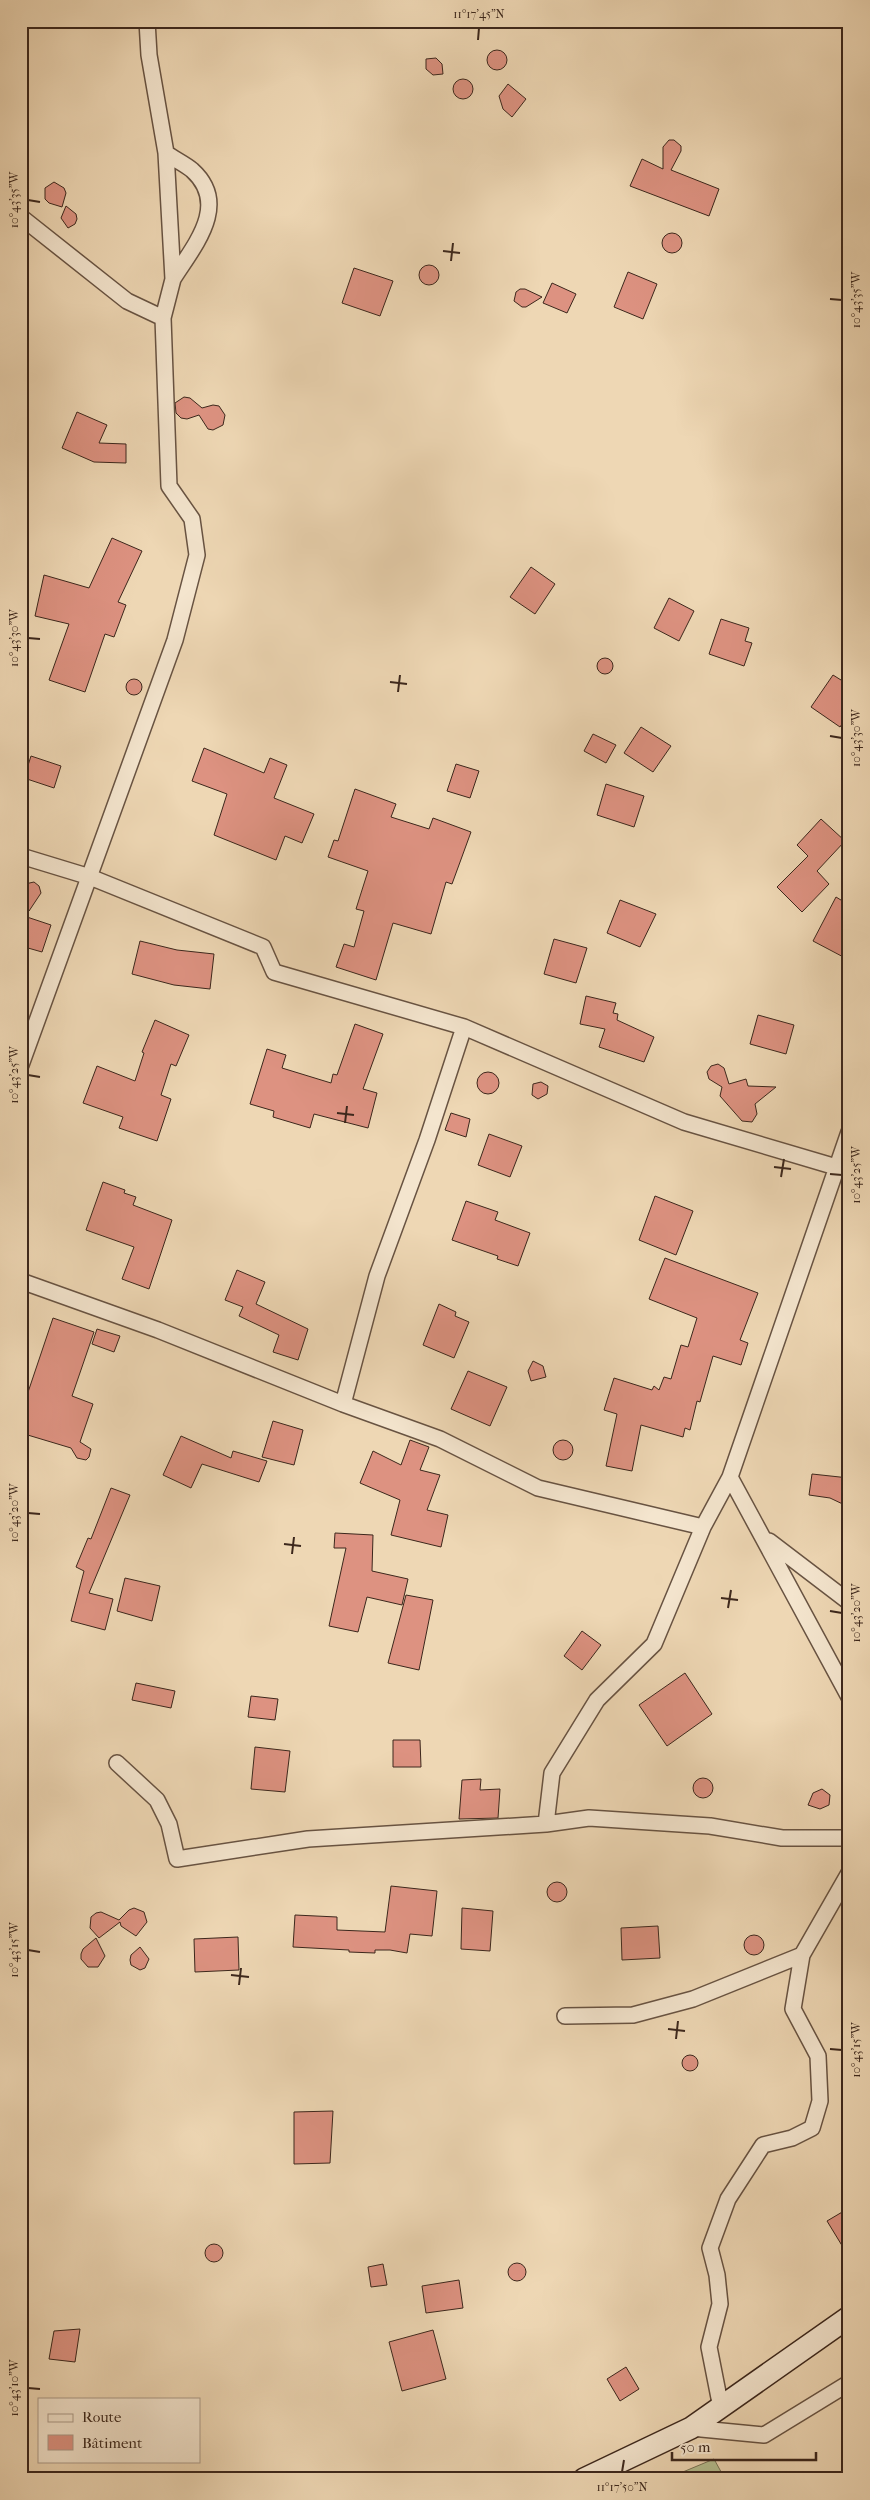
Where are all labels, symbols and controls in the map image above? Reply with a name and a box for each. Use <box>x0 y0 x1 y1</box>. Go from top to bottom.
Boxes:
text: 11°17'45"N <box>453 7 505 21</box>
text: 10°43'35"W <box>7 171 21 228</box>
text: 10°43'35"W <box>849 271 863 328</box>
text: 10°43'30"W <box>7 608 21 667</box>
text: 10°43'30"W <box>849 708 863 767</box>
text: 10°43'25"W <box>7 1045 21 1104</box>
text: 10°43'25"W <box>849 1145 863 1204</box>
text: 10°43'20"W <box>7 1482 21 1543</box>
text: 10°43'20"W <box>849 1582 863 1643</box>
text: 10°43'15"W <box>7 1921 21 1978</box>
text: 10°43'15"W <box>849 2021 863 2078</box>
text: 10°43'10"W <box>7 2358 21 2417</box>
legend <box>38 2398 200 2462</box>
text: Route <box>82 2408 122 2426</box>
scale bar <box>672 2430 816 2462</box>
text: Bâtiment <box>82 2434 143 2452</box>
text: 50 m <box>680 2438 711 2456</box>
text: 11°17'50"N <box>596 2480 648 2494</box>

